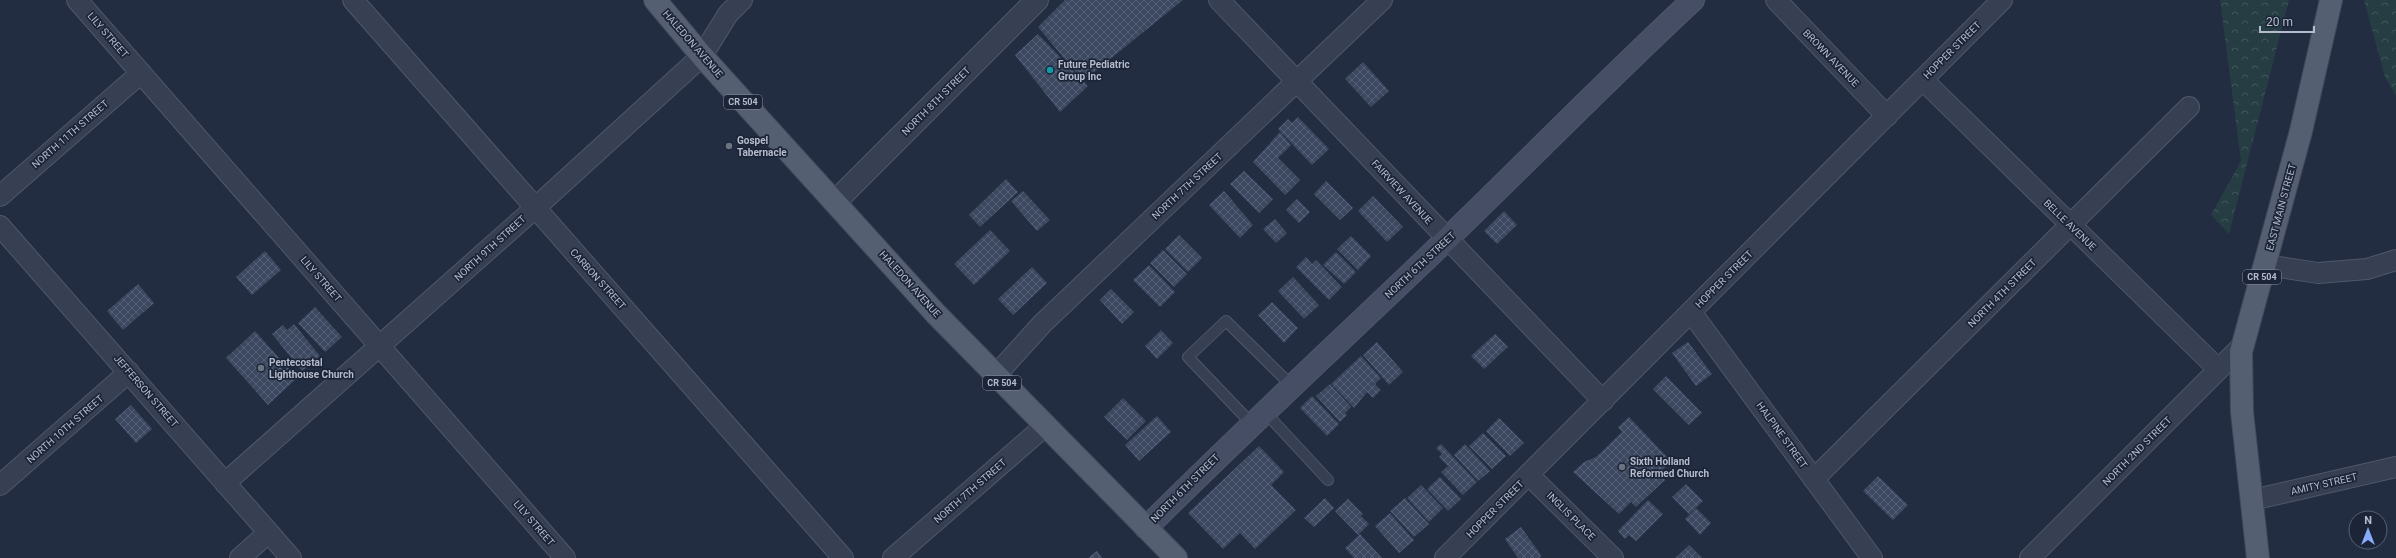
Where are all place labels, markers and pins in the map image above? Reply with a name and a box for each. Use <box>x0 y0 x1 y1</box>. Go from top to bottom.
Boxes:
place label: Future Pediatric Group Inc <box>1058 59 1130 82</box>
marker: Future Pediatric Group Inc <box>1045 65 1055 75</box>
place label: Gospel Tabernacle <box>737 135 787 158</box>
marker: Gospel Tabernacle <box>724 141 734 151</box>
place label: Pentecostal Lighthouse Church <box>269 357 354 380</box>
marker: Pentecostal Lighthouse Church <box>256 363 266 373</box>
place label: Sixth Holland Reformed Church <box>1630 456 1709 479</box>
marker: Sixth Holland Reformed Church <box>1617 462 1627 472</box>

